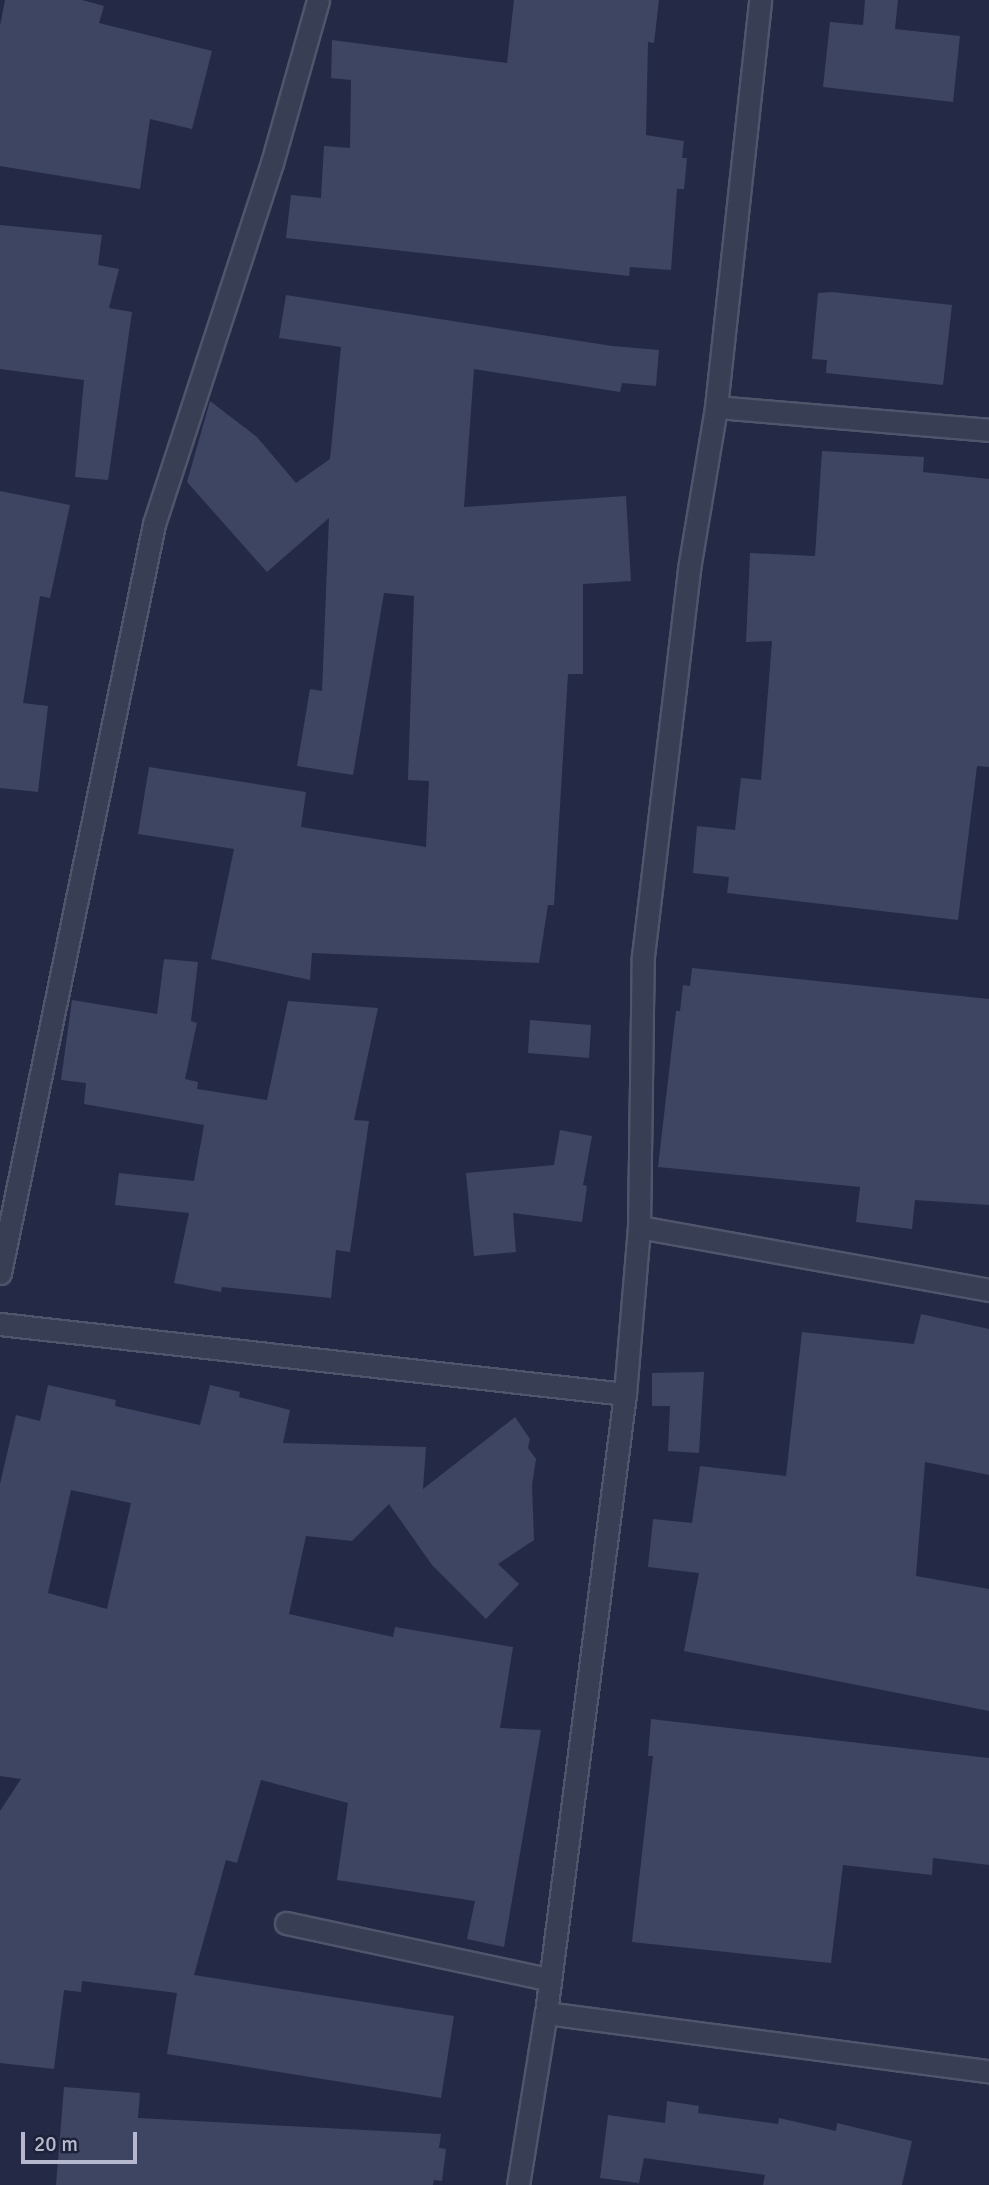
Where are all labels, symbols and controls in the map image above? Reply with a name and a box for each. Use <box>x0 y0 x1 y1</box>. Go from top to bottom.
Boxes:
scale bar <box>24 2118 140 2162</box>
text: 20 m <box>34 2131 78 2157</box>

